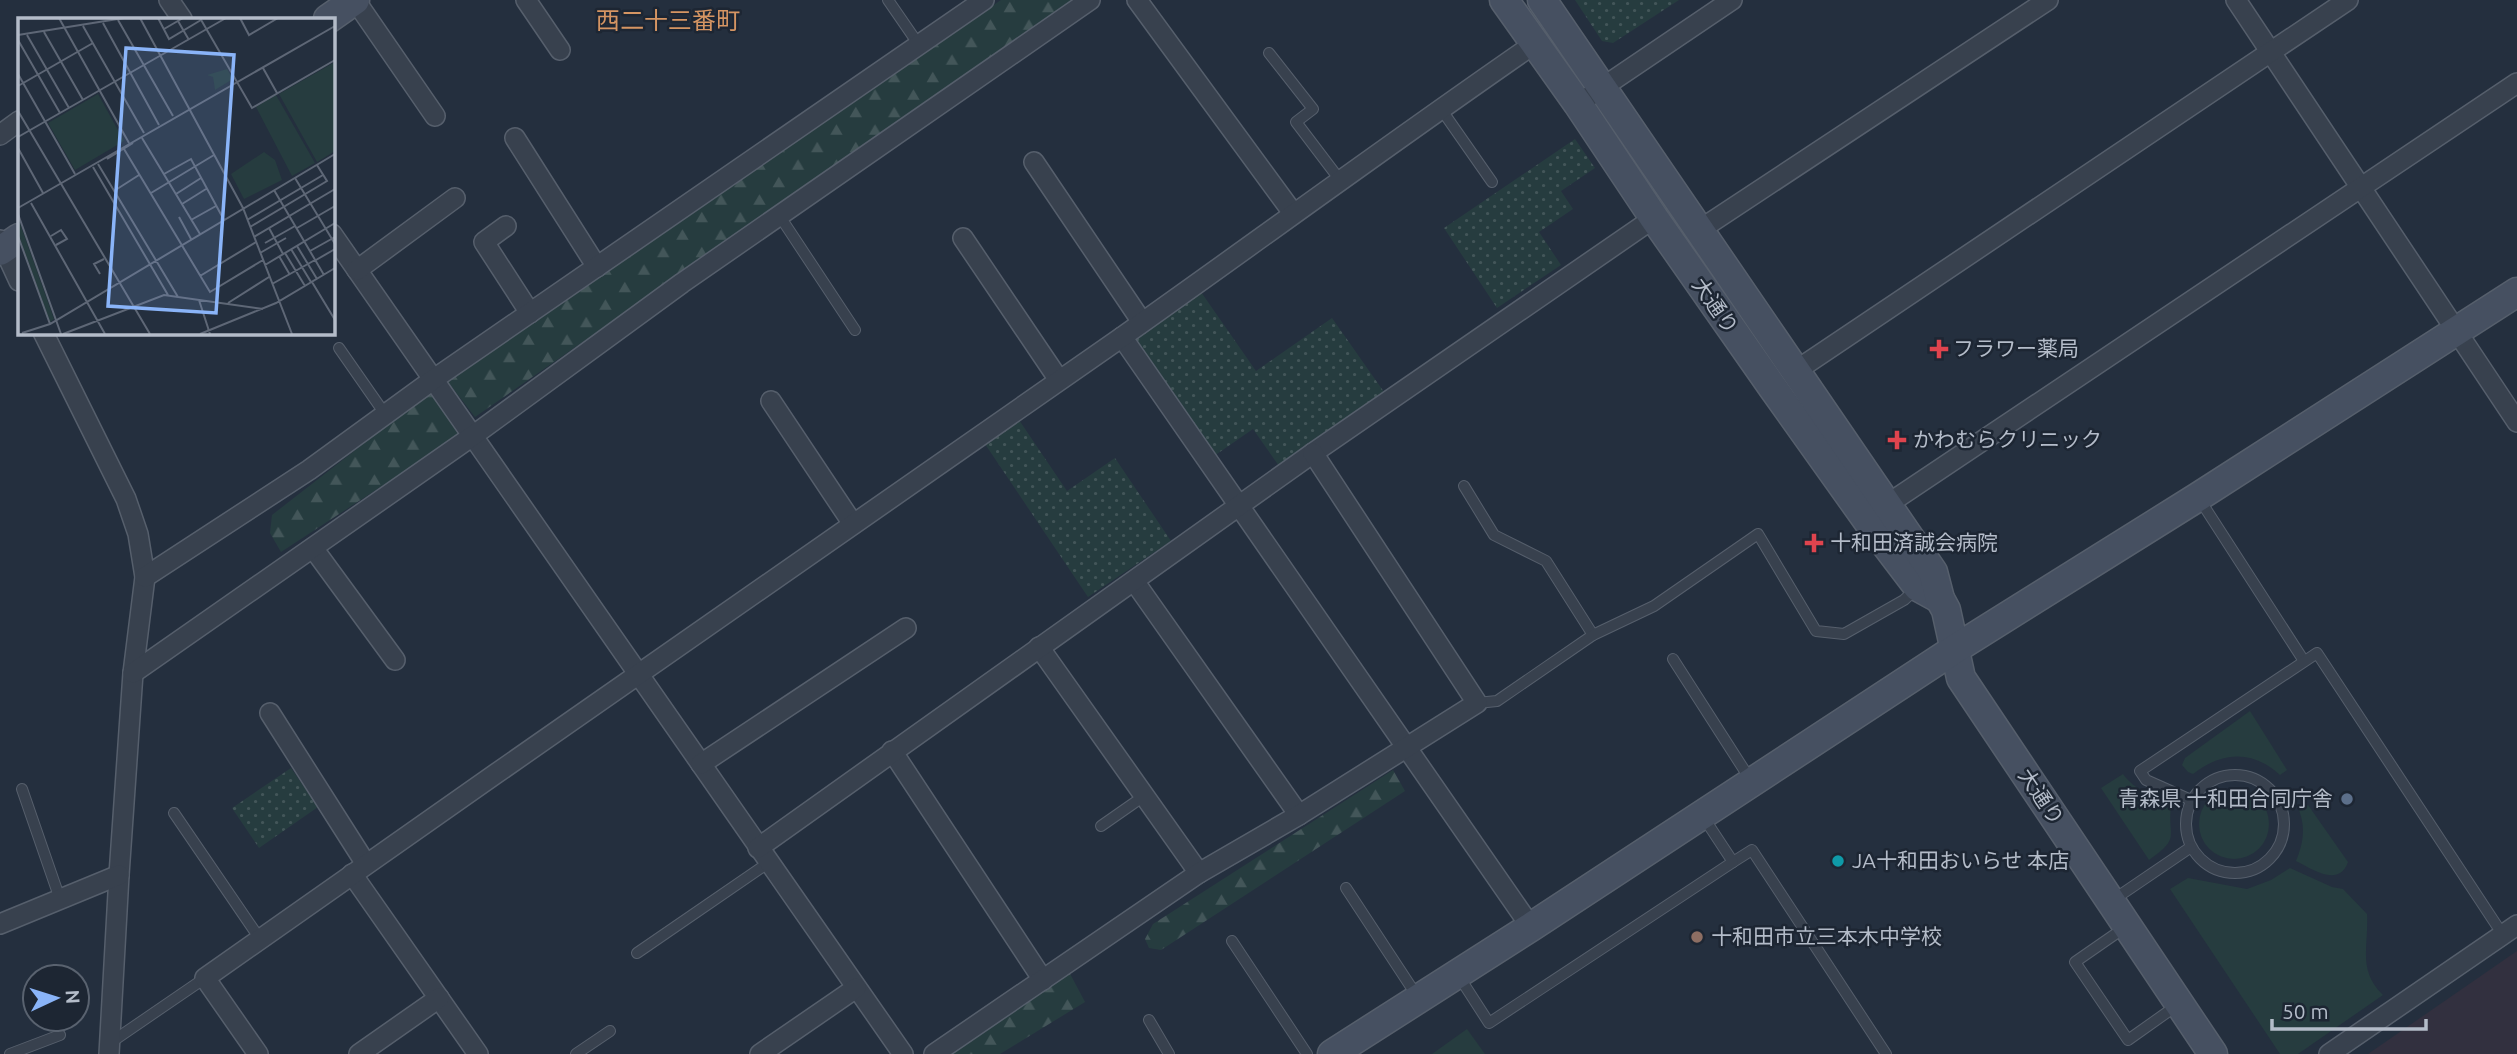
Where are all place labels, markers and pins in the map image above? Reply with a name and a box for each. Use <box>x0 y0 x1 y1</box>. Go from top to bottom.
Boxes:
place label: フラワー薬局 <box>1953 336 2079 360</box>
marker: フラワー薬局 <box>1931 341 1947 357</box>
place label: かわむらクリニック <box>1913 427 2102 451</box>
marker: かわむらクリニック <box>1887 430 1907 450</box>
place label: 十和田済誠会病院 <box>1830 530 1998 554</box>
marker: 十和田済誠会病院 <box>1804 533 1824 553</box>
place label: 青森県 十和田合同庁舎 <box>2118 786 2333 810</box>
marker: 青森県 十和田合同庁舎 <box>2339 791 2355 807</box>
place label: JA十和田おいらせ 本店 <box>1852 848 2069 872</box>
marker: JA十和田おいらせ 本店 <box>1830 853 1846 869</box>
place label: 十和田市立三本木中学校 <box>1711 924 1942 948</box>
marker: 十和田市立三本木中学校 <box>1689 929 1705 945</box>

